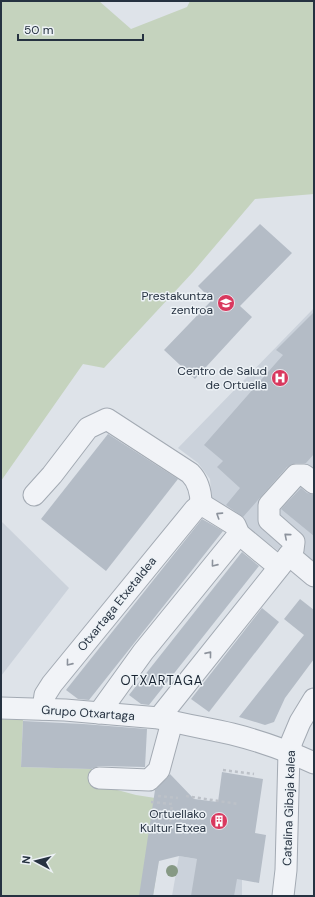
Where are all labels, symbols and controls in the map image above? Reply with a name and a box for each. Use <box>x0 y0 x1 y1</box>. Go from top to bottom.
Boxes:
scale bar <box>18 16 143 42</box>
text: 50 m <box>24 22 53 38</box>
place label: Prestakuntza zentroa <box>141 288 213 318</box>
school or university icon: Prestakuntza zentroa <box>216 293 236 313</box>
place label: Centro de Salud de Ortuella <box>177 363 267 393</box>
hospital icon: Centro de Salud de Ortuella <box>270 368 290 388</box>
one-way arrow <box>216 512 223 519</box>
one-way arrow <box>285 534 292 541</box>
street label: Otxartaga Etxetaldea <box>74 553 160 655</box>
one-way arrow <box>212 560 219 567</box>
one-way arrow <box>205 651 212 658</box>
one-way arrow <box>67 659 74 666</box>
district label: OTXARTAGA <box>121 672 203 689</box>
street label: Grupo Otxartaga <box>41 702 135 724</box>
street label: Catalina Gibaja kalea <box>279 750 299 866</box>
place label: Ortuellako Kultur Etxea <box>140 806 206 836</box>
building icon: Ortuellako Kultur Etxea <box>209 811 229 831</box>
north arrow <box>16 841 56 881</box>
text: N <box>19 855 34 865</box>

